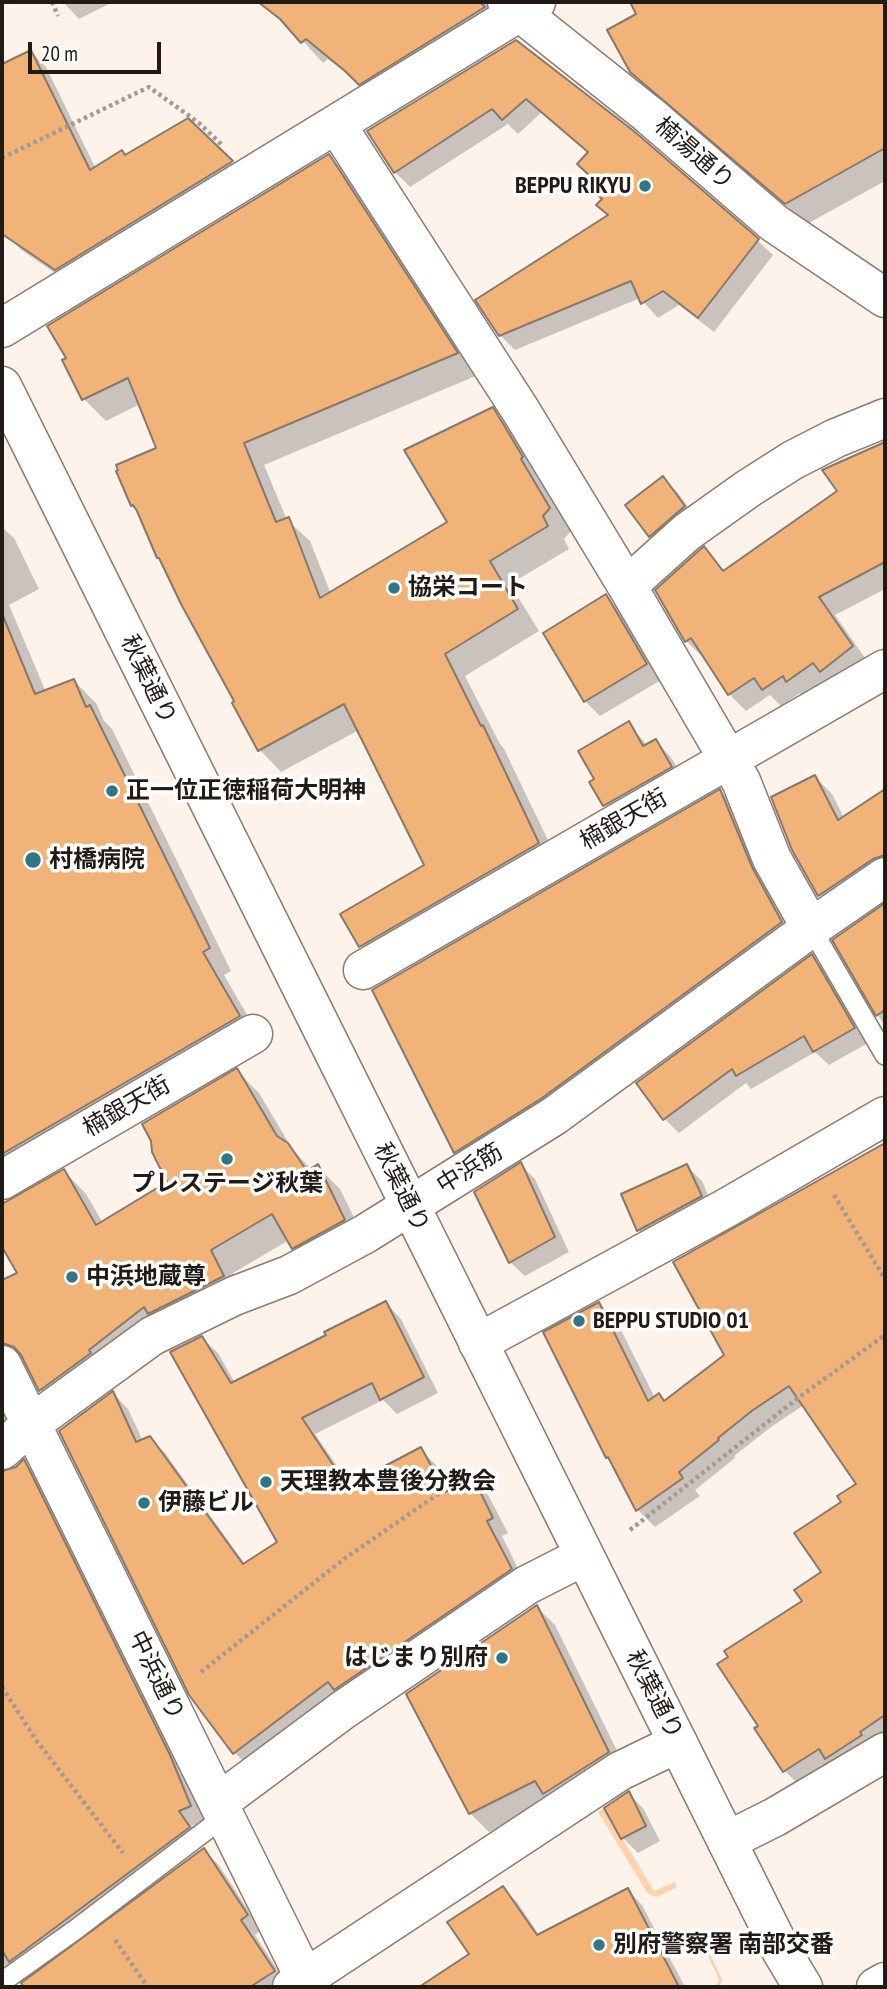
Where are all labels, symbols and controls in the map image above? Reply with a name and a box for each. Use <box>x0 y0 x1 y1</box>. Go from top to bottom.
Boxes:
scale bar <box>32 28 164 72</box>
text: 20 m <box>41 40 78 67</box>
street label: 楠湯通り <box>648 112 740 196</box>
place label: BEPPU RIKYU <box>515 172 631 200</box>
marker: BEPPU RIKYU <box>637 178 653 194</box>
place label: 協栄コート <box>408 574 528 602</box>
marker: 協栄コート <box>386 580 402 596</box>
street label: 秋葉通り <box>114 631 182 729</box>
place label: 正一位正徳稲荷大明神 <box>126 777 366 805</box>
marker: 正一位正徳稲荷大明神 <box>104 783 120 799</box>
street label: 楠銀天街 <box>575 784 673 856</box>
place label: 村橋病院 <box>49 846 145 874</box>
marker: 村橋病院 <box>23 850 43 870</box>
street label: 楠銀天街 <box>78 1071 176 1143</box>
street label: 中浜筋 <box>432 1138 508 1200</box>
street label: 秋葉通り <box>367 1139 435 1237</box>
marker: プレステージ秋葉 <box>219 1151 235 1167</box>
place label: プレステージ秋葉 <box>131 1170 323 1198</box>
place label: 中浜地蔵尊 <box>86 1263 206 1291</box>
marker: 中浜地蔵尊 <box>64 1269 80 1285</box>
place label: BEPPU STUDIO 01 <box>593 1307 749 1335</box>
marker: BEPPU STUDIO 01 <box>571 1313 587 1329</box>
place label: 天理教本豊後分教会 <box>280 1468 496 1496</box>
marker: 天理教本豊後分教会 <box>258 1474 274 1490</box>
place label: 伊藤ビル <box>158 1489 254 1517</box>
marker: 伊藤ビル <box>136 1495 152 1511</box>
street label: 中浜通り <box>122 1627 190 1725</box>
place label: はじまり別府 <box>344 1644 488 1672</box>
street label: 秋葉通り <box>619 1646 689 1744</box>
marker: はじまり別府 <box>494 1650 510 1666</box>
place label: 別府警察署 南部交番 <box>613 1931 834 1959</box>
marker: 別府警察署 南部交番 <box>591 1937 607 1953</box>

